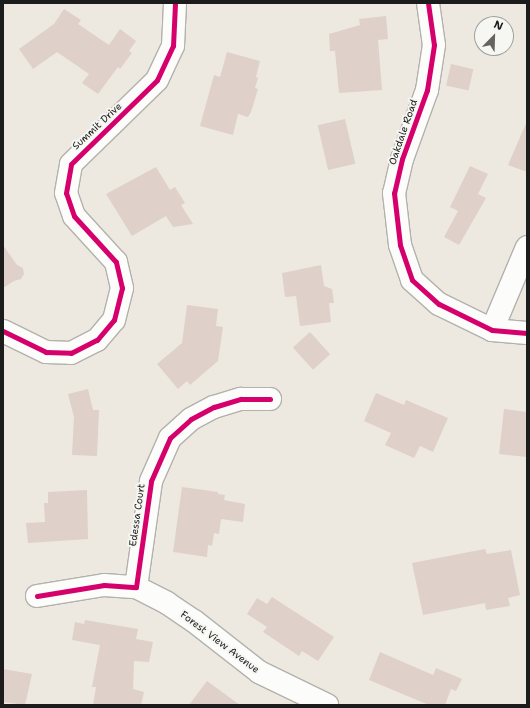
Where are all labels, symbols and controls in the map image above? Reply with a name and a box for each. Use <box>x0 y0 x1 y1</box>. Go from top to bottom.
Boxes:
north arrow <box>474 16 514 56</box>
text: N <box>492 17 505 34</box>
street label: Oakdale Road <box>386 98 420 166</box>
street label: Summit Drive <box>70 100 124 152</box>
street label: Edessa Court <box>127 483 147 547</box>
street label: Forest View Avenue <box>178 608 262 676</box>

